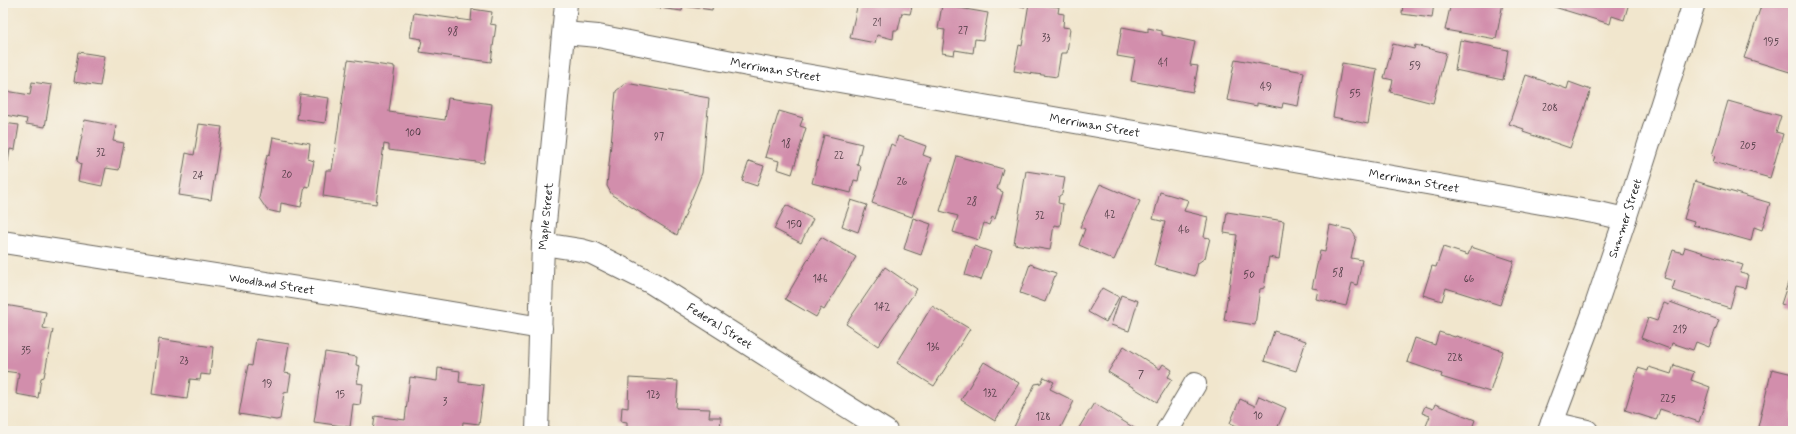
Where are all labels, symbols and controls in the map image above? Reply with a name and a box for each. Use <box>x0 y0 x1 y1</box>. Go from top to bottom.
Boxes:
house number: 21 <box>872 17 882 30</box>
house number: 98 <box>448 25 458 39</box>
house number: 27 <box>958 25 968 38</box>
house number: 33 <box>1042 32 1050 45</box>
house number: 195 <box>1763 36 1779 49</box>
street label: Merriman Street <box>729 55 822 87</box>
house number: 41 <box>1158 57 1168 70</box>
house number: 59 <box>1409 60 1421 73</box>
house number: 49 <box>1260 81 1272 94</box>
house number: 55 <box>1349 88 1361 101</box>
house number: 208 <box>1542 102 1558 115</box>
street label: Merriman Street <box>1048 111 1142 142</box>
house number: 100 <box>405 127 421 140</box>
house number: 97 <box>654 131 664 144</box>
house number: 18 <box>781 137 791 151</box>
house number: 205 <box>1740 140 1757 153</box>
house number: 32 <box>96 147 106 160</box>
house number: 22 <box>834 150 844 163</box>
street label: Merriman Street <box>1367 166 1461 198</box>
house number: 20 <box>282 169 293 182</box>
house number: 24 <box>193 170 203 183</box>
house number: 26 <box>897 176 908 189</box>
street label: Summer Street <box>1605 176 1647 260</box>
street label: Maple Street <box>536 182 558 250</box>
house number: 28 <box>967 195 977 209</box>
house number: 42 <box>1104 209 1116 222</box>
house number: 32 <box>1035 210 1045 223</box>
house number: 150 <box>786 219 802 232</box>
house number: 46 <box>1178 224 1190 237</box>
house number: 58 <box>1332 266 1344 280</box>
house number: 50 <box>1243 269 1255 282</box>
street label: Woodland Street <box>228 270 316 299</box>
house number: 146 <box>812 273 828 286</box>
house number: 66 <box>1464 273 1475 286</box>
street label: Federal Street <box>683 300 755 354</box>
house number: 142 <box>874 301 890 314</box>
house number: 219 <box>1673 324 1687 337</box>
house number: 136 <box>926 341 940 354</box>
house number: 35 <box>21 345 31 358</box>
house number: 228 <box>1447 352 1463 365</box>
house number: 23 <box>179 355 189 368</box>
house number: 7 <box>1138 369 1144 382</box>
house number: 19 <box>262 378 272 391</box>
house number: 132 <box>983 387 997 400</box>
house number: 15 <box>335 389 345 402</box>
house number: 123 <box>646 389 660 402</box>
house number: 225 <box>1660 393 1676 406</box>
house number: 3 <box>443 396 448 409</box>
house number: 10 <box>1253 410 1263 423</box>
house number: 128 <box>1035 411 1051 424</box>

